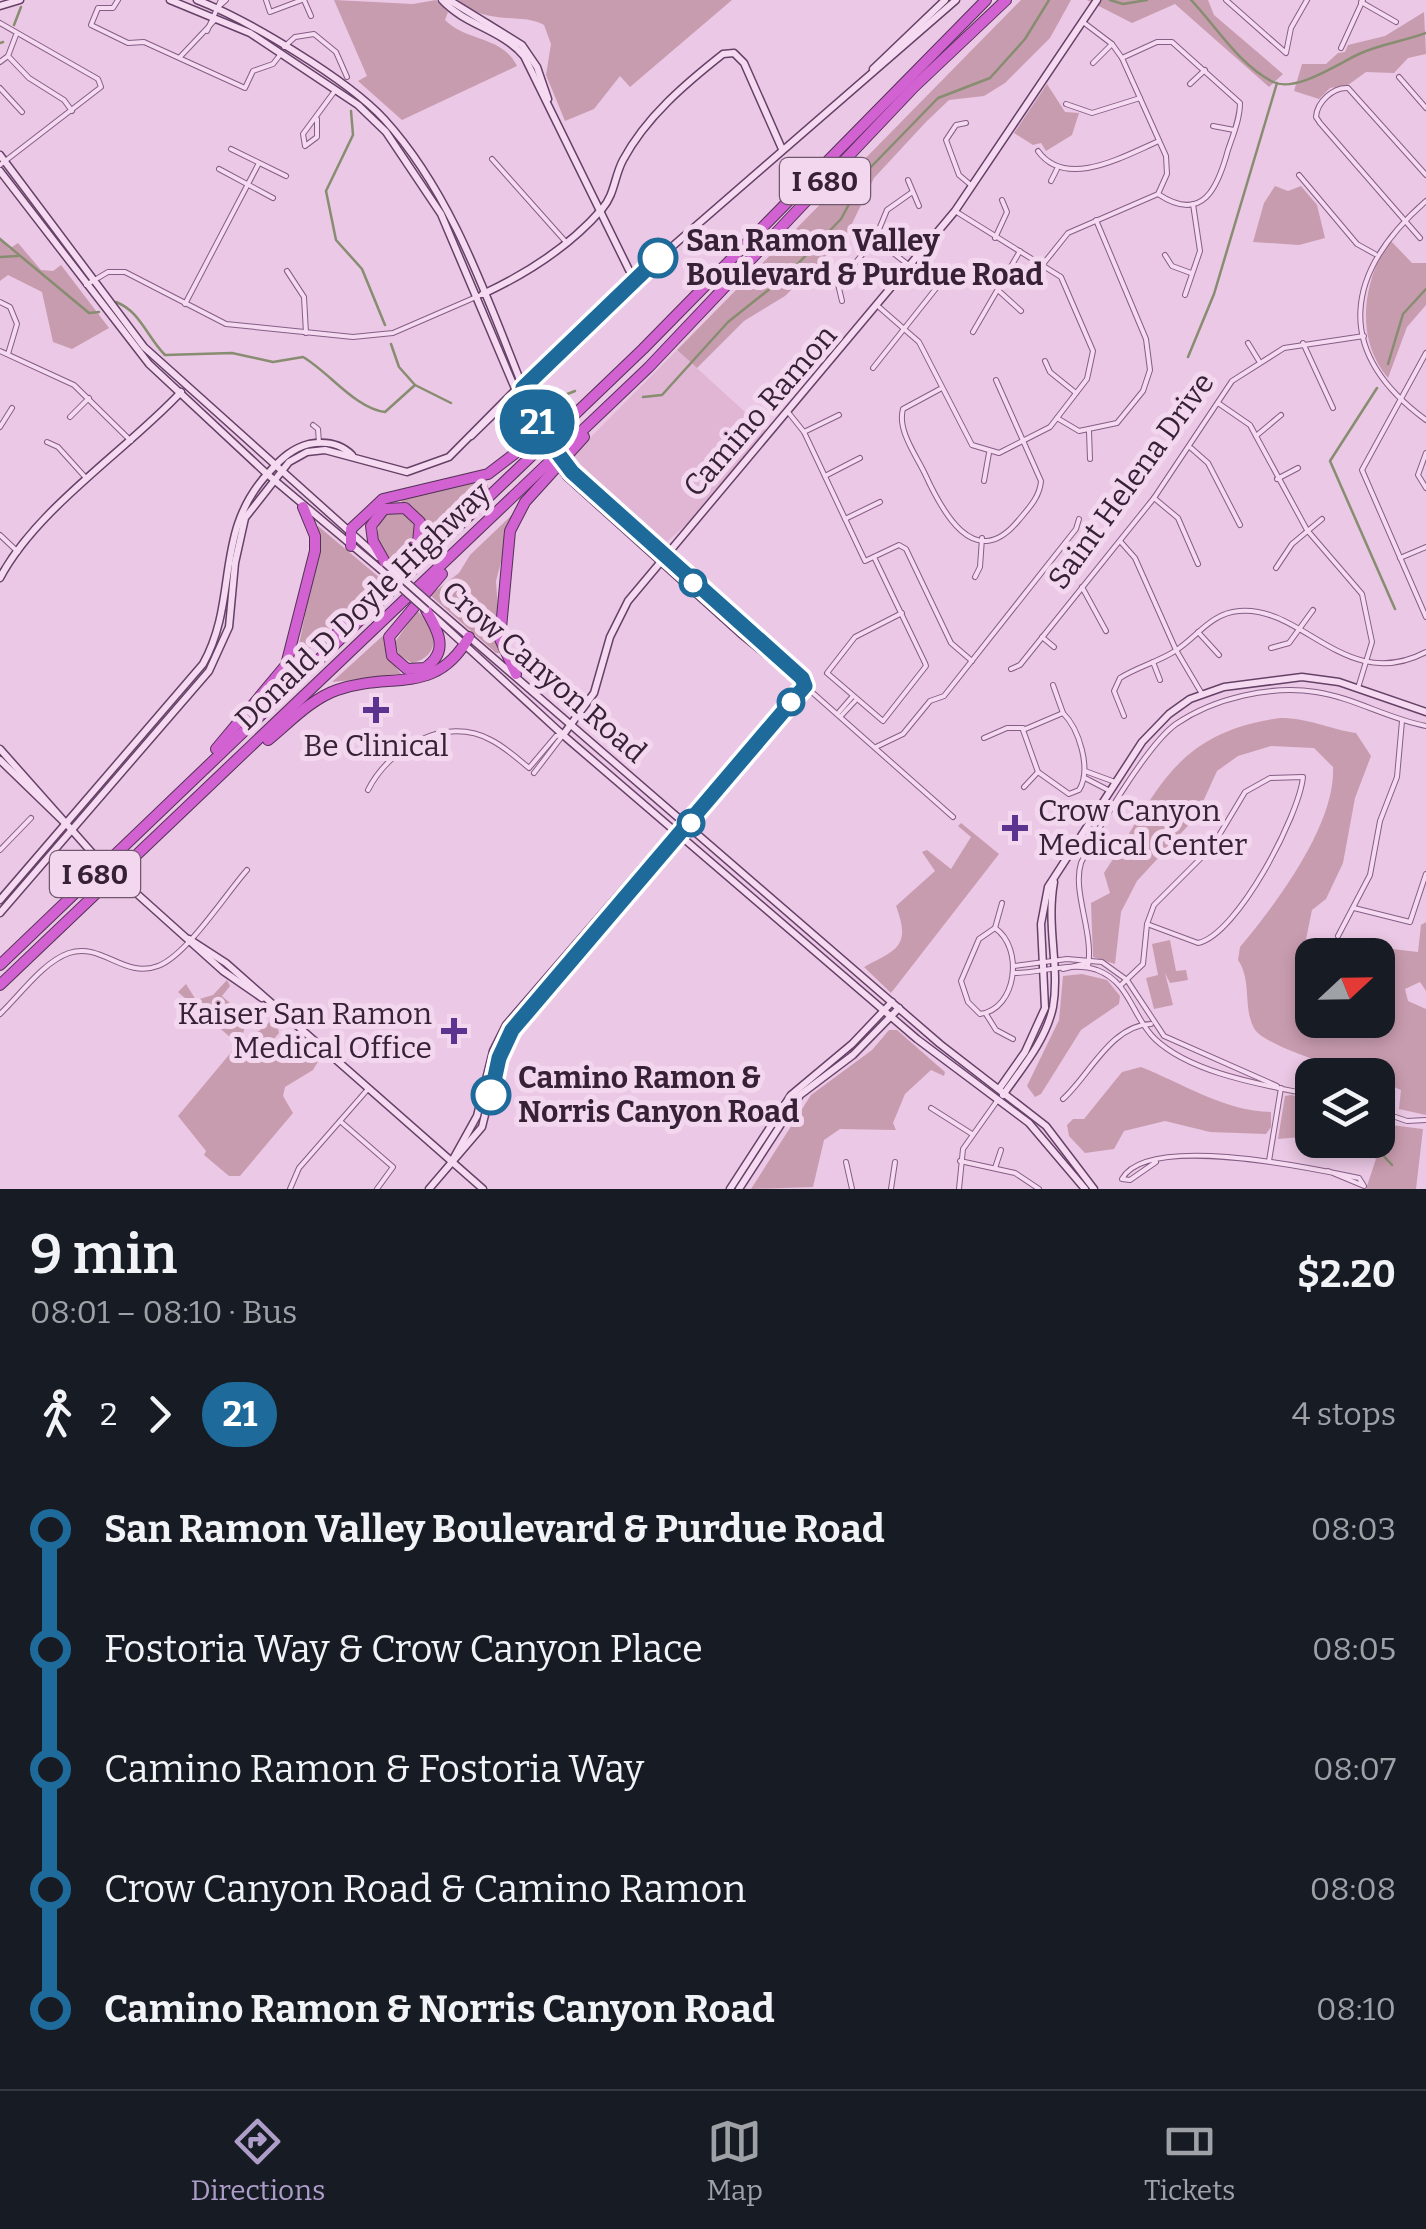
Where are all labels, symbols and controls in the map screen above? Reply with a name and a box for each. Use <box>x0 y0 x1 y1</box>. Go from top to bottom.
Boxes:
road number: I 680 <box>780 158 870 204</box>
place label: San Ramon Valley Boulevard & Purdue Road <box>686 223 1043 293</box>
marker: San Ramon Valley Boulevard & Purdue Road <box>639 239 677 277</box>
street label: Camino Ramon <box>676 318 844 504</box>
street label: Saint Helena Drive <box>1040 366 1222 596</box>
line badge: 21 <box>492 390 582 454</box>
text: 21 <box>520 401 554 443</box>
street label: Donald D Doyle Highway <box>228 475 498 737</box>
unlabelled marker <box>680 570 706 596</box>
street label: Crow Canyon Road <box>434 573 654 771</box>
unlabelled marker <box>778 689 804 715</box>
marker: Be Clinical <box>363 697 389 723</box>
place label: Be Clinical <box>303 728 449 764</box>
place label: Crow Canyon Medical Center <box>1038 793 1247 863</box>
unlabelled marker <box>678 810 704 836</box>
marker: Crow Canyon Medical Center <box>1002 815 1028 841</box>
road number: I 680 <box>50 851 140 897</box>
north arrow <box>1295 938 1395 1038</box>
map controls <box>1295 938 1395 1158</box>
place label: Kaiser San Ramon Medical Office <box>177 996 432 1066</box>
marker: Kaiser San Ramon Medical Office <box>441 1018 467 1044</box>
button: layers <box>1295 1058 1395 1158</box>
place label: Camino Ramon & Norris Canyon Road <box>518 1060 799 1130</box>
marker: Camino Ramon & Norris Canyon Road <box>472 1076 510 1114</box>
text: 9 min <box>30 1222 177 1288</box>
text: $2.20 <box>1297 1251 1396 1297</box>
text: 08:01 – 08:10 · Bus <box>30 1293 297 1331</box>
icon: walk <box>30 1387 85 1442</box>
icon: forward <box>132 1387 187 1442</box>
text: 21 <box>222 1393 257 1435</box>
text: 2 <box>100 1395 117 1433</box>
text: 4 stops <box>1292 1395 1396 1433</box>
text: San Ramon Valley Boulevard & Purdue Road <box>104 1506 885 1552</box>
text: 08:03 <box>1311 1510 1396 1548</box>
text: Fostoria Way & Crow Canyon Place <box>104 1626 703 1672</box>
text: 08:05 <box>1312 1630 1396 1668</box>
text: Camino Ramon & Fostoria Way <box>104 1746 644 1792</box>
text: 08:07 <box>1313 1750 1396 1788</box>
text: Crow Canyon Road & Camino Ramon <box>104 1866 746 1912</box>
text: 08:08 <box>1310 1870 1396 1908</box>
text: Camino Ramon & Norris Canyon Road <box>104 1986 775 2032</box>
text: 08:10 <box>1316 1990 1396 2028</box>
tab: Directions <box>191 2114 325 2207</box>
tab: Map <box>706 2114 763 2207</box>
tab: Tickets <box>1144 2114 1235 2207</box>

